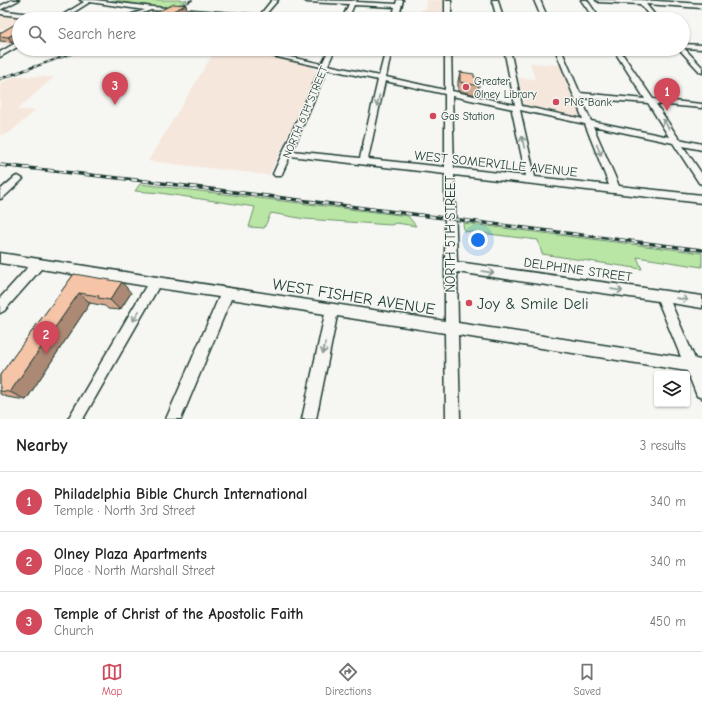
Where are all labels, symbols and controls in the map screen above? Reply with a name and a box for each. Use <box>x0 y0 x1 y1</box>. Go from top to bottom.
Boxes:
search box <box>12 12 690 56</box>
icon: search <box>26 23 48 45</box>
text: Search here <box>58 25 136 43</box>
street label: NORTH 6TH STREET <box>280 64 331 160</box>
pin: 3 <box>102 72 128 105</box>
place label: Greater Olney Library <box>474 75 537 101</box>
pin: 1 <box>654 78 680 111</box>
marker: Greater Olney Library <box>461 82 471 92</box>
one-way arrow <box>374 94 381 107</box>
place label: PNC Bank <box>564 96 612 109</box>
marker: PNC Bank <box>551 97 561 107</box>
place label: Gas Station <box>441 110 495 123</box>
marker: Gas Station <box>428 111 438 121</box>
one-way arrow <box>662 119 670 130</box>
one-way arrow <box>518 135 526 148</box>
one-way arrow <box>596 143 603 155</box>
street label: WEST SOMERVILLE AVENUE <box>414 147 578 180</box>
street label: NORTH 5TH STREET <box>443 175 458 292</box>
your location <box>468 230 488 250</box>
street label: DELPHINE STREET <box>523 254 633 285</box>
one-way arrow <box>481 268 494 276</box>
street label: WEST FISHER AVENUE <box>271 275 437 319</box>
one-way arrow <box>610 286 623 294</box>
place label: Joy & Smile Deli <box>477 295 589 313</box>
one-way arrow <box>675 295 688 303</box>
marker: Joy & Smile Deli <box>464 298 474 308</box>
one-way arrow <box>131 310 139 322</box>
pin: 2 <box>33 321 59 354</box>
one-way arrow <box>320 341 328 354</box>
map controls <box>654 371 690 407</box>
button: layers <box>654 371 690 407</box>
text: Nearby <box>16 436 67 455</box>
text: 3 results <box>640 438 686 453</box>
text: Philadelphia Bible Church International <box>54 485 307 503</box>
text: 1 <box>26 494 32 509</box>
text: 340 m <box>650 494 686 509</box>
text: Temple · North 3rd Street <box>54 503 195 518</box>
text: Olney Plaza Apartments <box>54 545 207 563</box>
text: 2 <box>26 554 32 569</box>
text: 340 m <box>650 554 686 569</box>
text: Place · North Marshall Street <box>54 563 215 578</box>
text: Temple of Christ of the Apostolic Faith <box>54 605 303 623</box>
text: 3 <box>26 614 32 629</box>
text: 450 m <box>650 614 686 629</box>
text: Church <box>54 623 94 638</box>
tab: Map <box>101 661 123 698</box>
tab: Directions <box>325 661 372 698</box>
tab: Saved <box>574 661 601 698</box>

